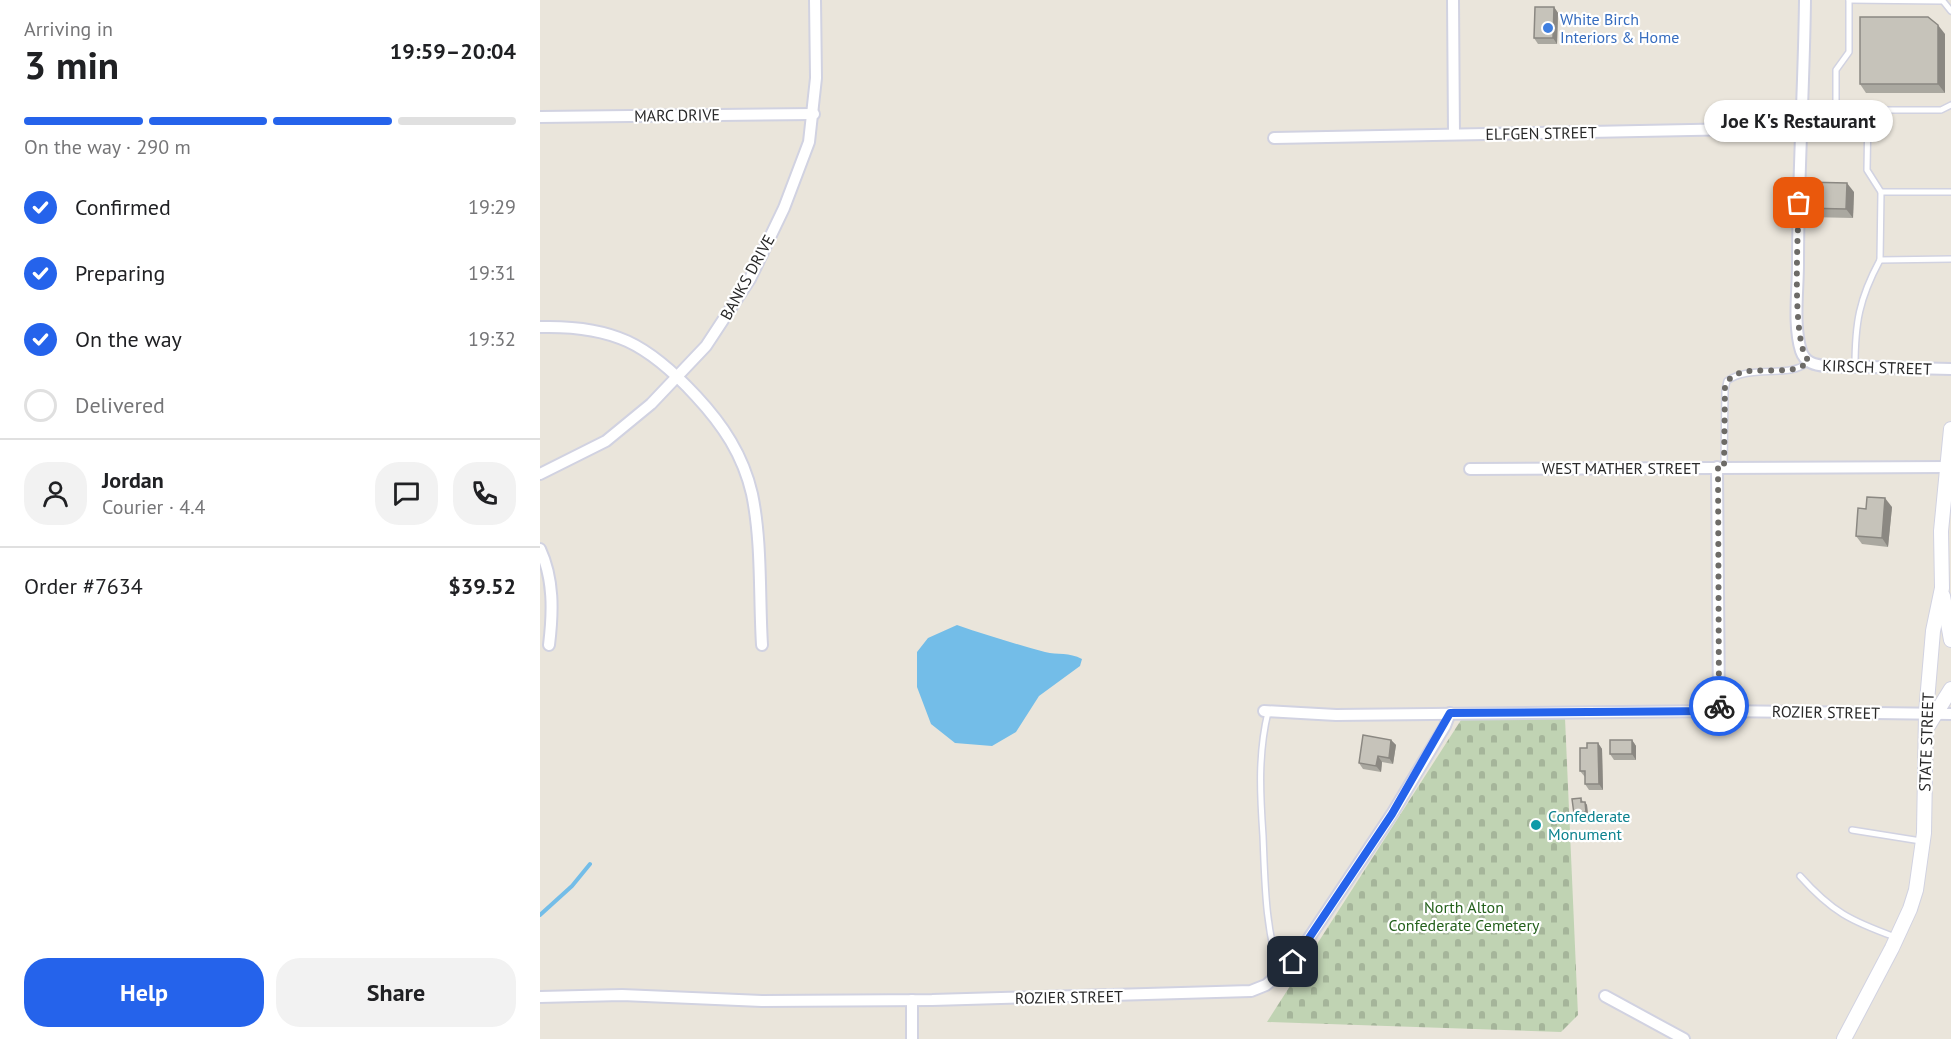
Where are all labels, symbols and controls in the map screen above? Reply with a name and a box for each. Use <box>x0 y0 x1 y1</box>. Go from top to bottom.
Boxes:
place label: White Birch Interiors & Home <box>1560 9 1679 47</box>
text: Arriving in <box>24 16 113 42</box>
marker: White Birch Interiors & Home <box>1541 21 1555 35</box>
text: 19:59–20:04 <box>390 37 516 65</box>
text: 3 min <box>24 39 119 90</box>
callout: Joe K's Restaurant <box>1704 101 1894 143</box>
street label: MARC DRIVE <box>634 104 720 126</box>
text: Joe K's Restaurant <box>1721 108 1876 134</box>
street label: ELFGEN STREET <box>1485 122 1597 144</box>
text: On the way · 290 m <box>24 134 191 160</box>
pin <box>1773 177 1824 228</box>
icon: bag <box>1782 186 1815 219</box>
icon: check <box>24 191 57 224</box>
text: Confirmed <box>75 193 171 221</box>
text: 19:29 <box>468 194 516 220</box>
street label: BANKS DRIVE <box>715 231 779 323</box>
icon: check <box>24 257 57 290</box>
text: Preparing <box>75 259 165 287</box>
text: 19:31 <box>468 260 516 286</box>
icon: check <box>24 323 57 356</box>
text: On the way <box>75 325 182 353</box>
text: 19:32 <box>468 326 516 352</box>
street label: KIRSCH STREET <box>1822 355 1932 379</box>
text: Delivered <box>75 391 165 419</box>
street label: WEST MATHER STREET <box>1542 458 1700 478</box>
button: person <box>24 462 87 525</box>
button: chat <box>375 462 438 525</box>
button: phone <box>453 462 516 525</box>
text: Jordan <box>102 466 164 494</box>
text: Courier · 4.4 <box>102 494 205 520</box>
text: Order #7634 <box>24 572 143 600</box>
text: $39.52 <box>448 572 516 600</box>
courier <box>1689 676 1749 736</box>
icon: bike <box>1703 690 1736 723</box>
street label: STATE STREET <box>1914 692 1938 792</box>
street label: ROZIER STREET <box>1772 701 1880 723</box>
place label: Confederate Monument <box>1548 806 1630 844</box>
marker: Confederate Monument <box>1529 818 1543 832</box>
park label: North Alton Confederate Cemetery <box>1389 897 1540 935</box>
pin <box>1267 936 1318 987</box>
icon: home <box>1276 945 1309 978</box>
button: Help <box>24 958 264 1027</box>
button: Share <box>276 958 516 1027</box>
street label: ROZIER STREET <box>1015 986 1123 1008</box>

